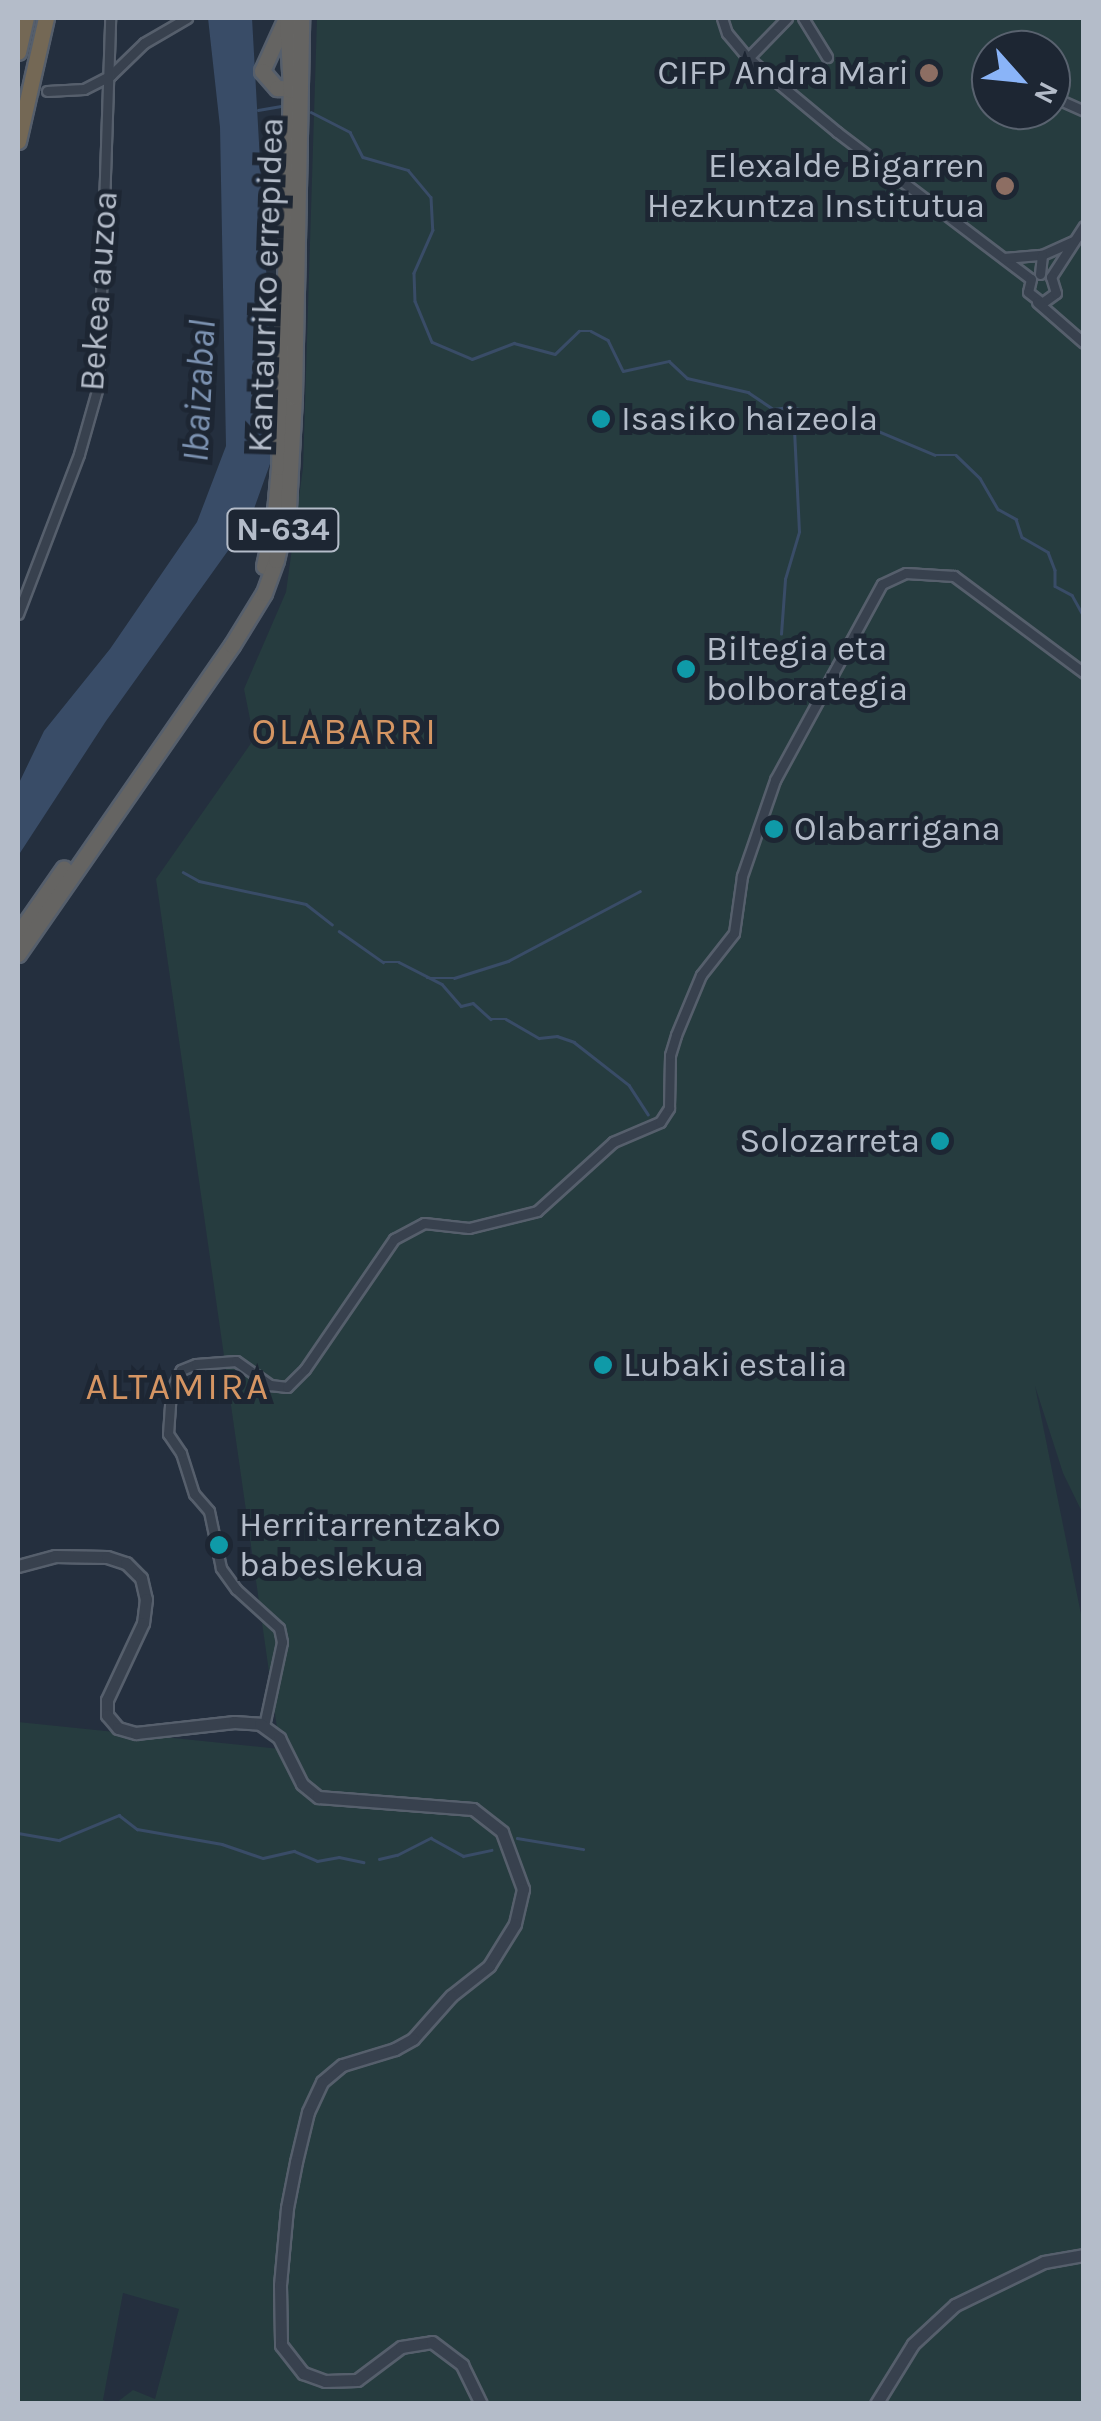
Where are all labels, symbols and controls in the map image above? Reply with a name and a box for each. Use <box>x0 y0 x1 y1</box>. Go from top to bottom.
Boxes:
north arrow <box>971 30 1071 130</box>
place label: CIFP Andra Mari <box>658 52 909 94</box>
marker: CIFP Andra Mari <box>918 62 940 84</box>
text: N <box>1027 76 1066 109</box>
street label: Kantauriko errepidea <box>239 117 293 453</box>
place label: Elexalde Bigarren Hezkuntza Institutua <box>647 145 985 227</box>
marker: Elexalde Bigarren Hezkuntza Institutua <box>994 175 1016 197</box>
street label: Bekea auzoa <box>71 190 127 392</box>
water label: Ibaizabal <box>172 318 226 464</box>
place label: Isasiko haizeola <box>621 398 878 440</box>
marker: Isasiko haizeola <box>590 408 612 430</box>
road number: N-634 <box>226 503 340 557</box>
place label: Biltegia eta bolborategia <box>706 628 908 710</box>
marker: Biltegia eta bolborategia <box>675 658 697 680</box>
district label: OLABARRI <box>252 709 438 755</box>
place label: Olabarrigana <box>794 808 1001 850</box>
marker: Olabarrigana <box>763 818 785 840</box>
place label: Solozarreta <box>739 1120 920 1162</box>
marker: Solozarreta <box>929 1130 951 1152</box>
place label: Lubaki estalia <box>623 1344 847 1386</box>
marker: Lubaki estalia <box>592 1354 614 1376</box>
district label: ALTAMIRA <box>86 1364 270 1410</box>
place label: Herritarrentzako babeslekua <box>239 1504 501 1586</box>
marker: Herritarrentzako babeslekua <box>208 1534 230 1556</box>

